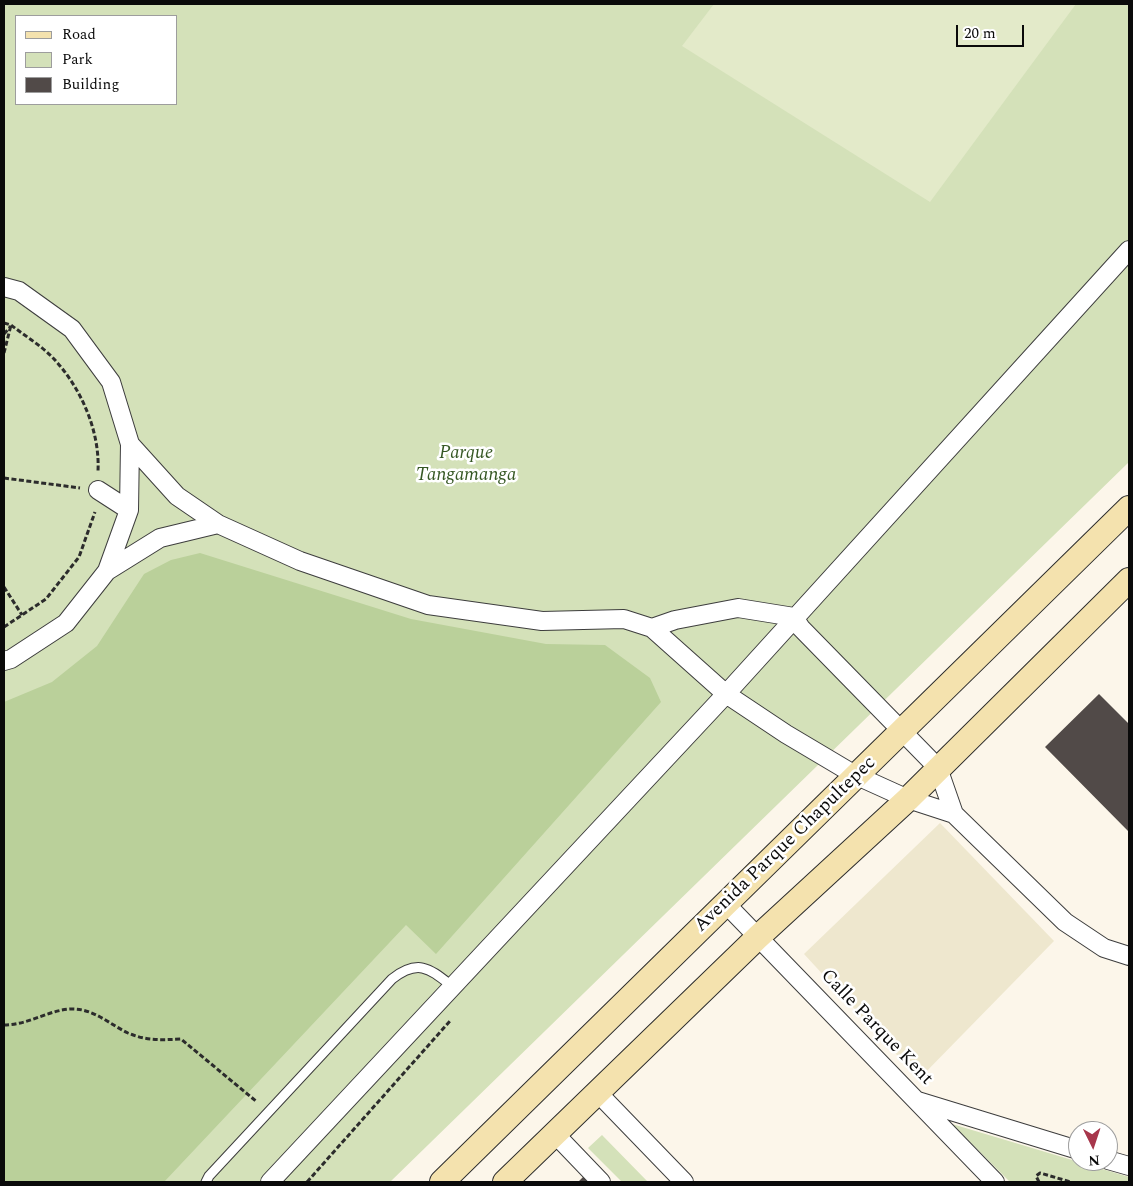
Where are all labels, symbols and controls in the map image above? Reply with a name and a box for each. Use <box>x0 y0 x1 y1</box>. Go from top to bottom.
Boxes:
legend <box>15 15 178 105</box>
scale bar <box>958 15 1026 47</box>
text: 20 m <box>964 22 996 45</box>
text: Road <box>62 23 96 46</box>
text: Park <box>62 48 93 71</box>
text: Building <box>62 73 119 96</box>
park label: Parque Tangamanga <box>416 443 516 487</box>
street label: Avenida Parque Chapultepec <box>691 752 881 938</box>
street label: Calle Parque Kent <box>815 965 937 1091</box>
north arrow <box>1068 1121 1118 1171</box>
text: N <box>1088 1150 1100 1171</box>

